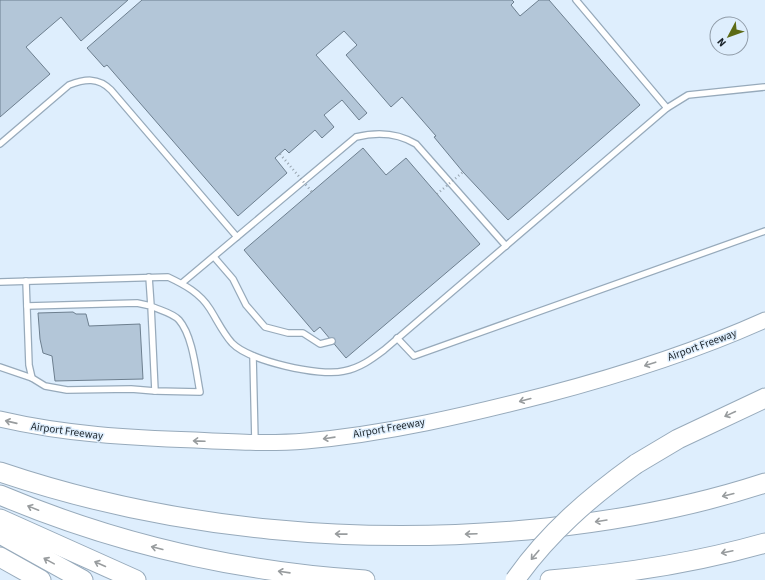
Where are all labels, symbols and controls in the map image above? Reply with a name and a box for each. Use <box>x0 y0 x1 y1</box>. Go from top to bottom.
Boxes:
north arrow <box>709 16 749 56</box>
text: N <box>714 35 730 50</box>
street label: Airport Freeway <box>665 326 739 364</box>
one-way arrow <box>644 361 657 368</box>
one-way arrow <box>519 396 532 404</box>
one-way arrow <box>724 411 736 418</box>
street label: Airport Freeway <box>352 414 426 442</box>
one-way arrow <box>5 417 18 425</box>
street label: Airport Freeway <box>30 419 104 443</box>
one-way arrow <box>323 434 336 442</box>
one-way arrow <box>193 437 206 444</box>
one-way arrow <box>722 492 735 499</box>
one-way arrow <box>28 503 40 511</box>
one-way arrow <box>594 517 607 525</box>
one-way arrow <box>335 530 348 538</box>
one-way arrow <box>465 530 478 538</box>
one-way arrow <box>150 544 163 551</box>
one-way arrow <box>721 549 734 557</box>
one-way arrow <box>530 550 539 560</box>
one-way arrow <box>43 557 55 565</box>
one-way arrow <box>94 560 106 568</box>
one-way arrow <box>278 568 291 576</box>

